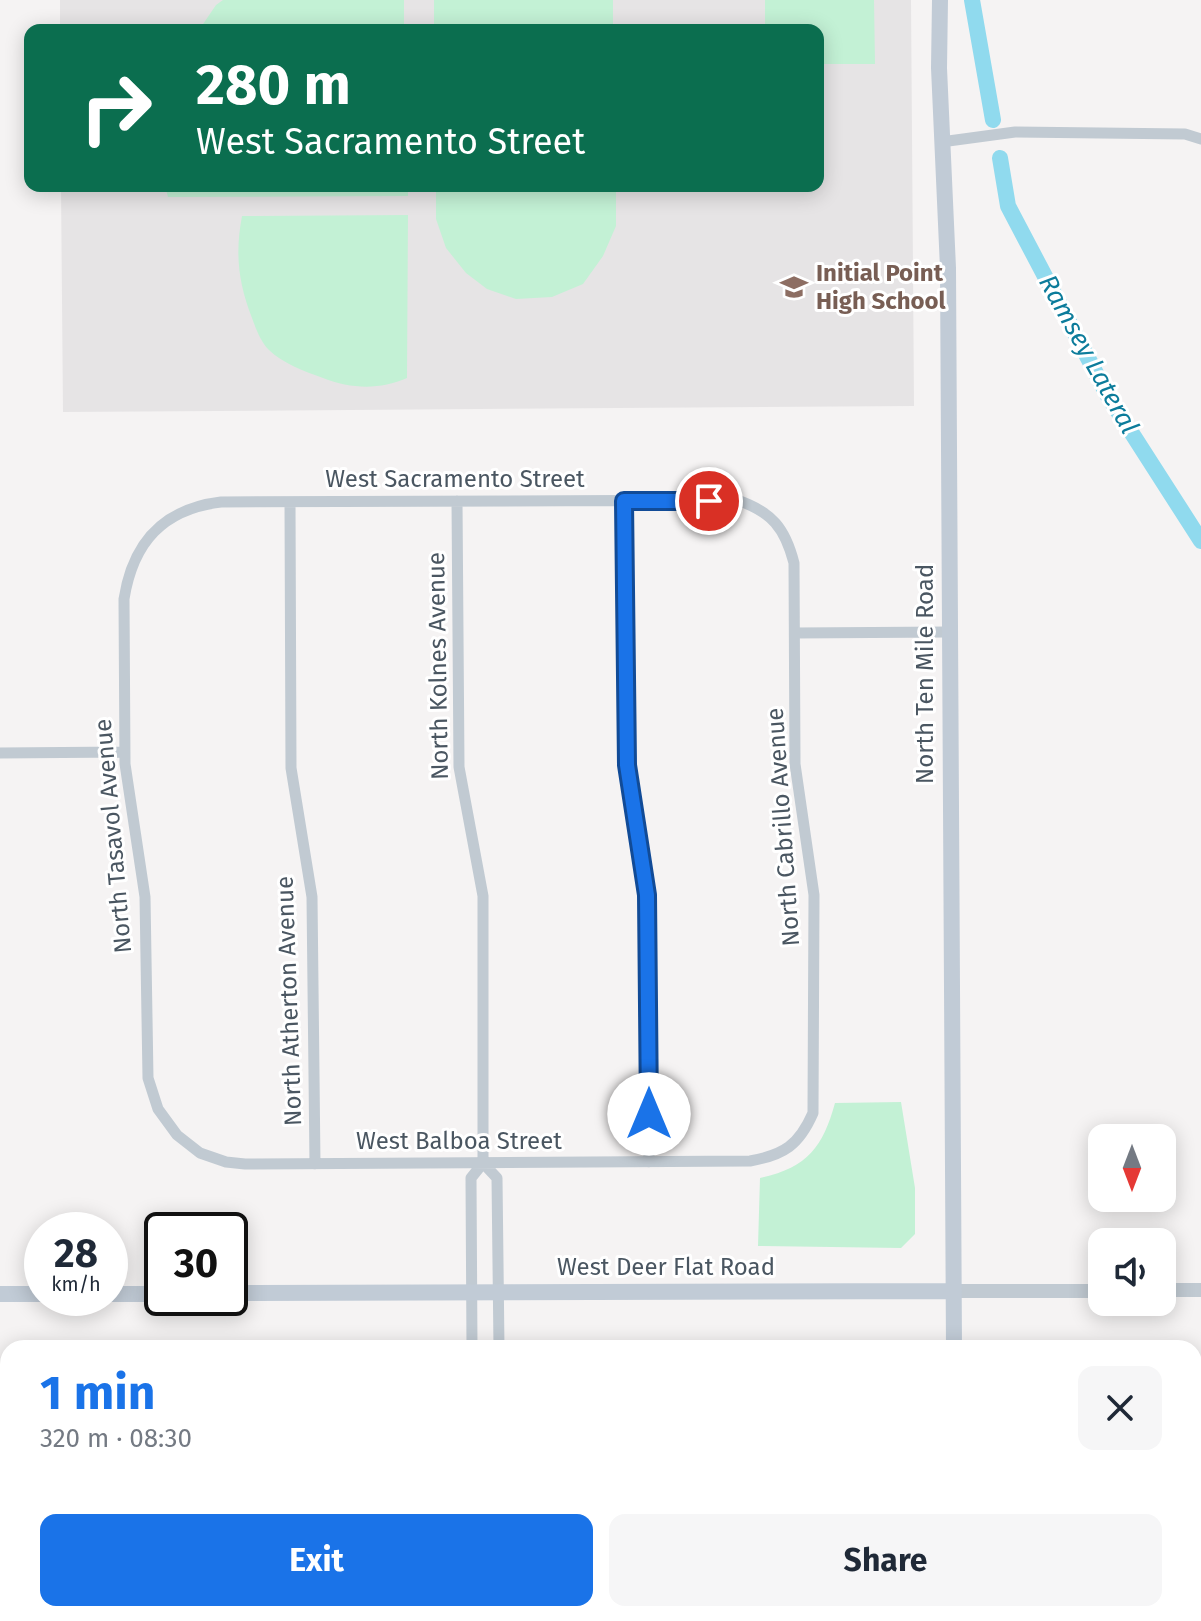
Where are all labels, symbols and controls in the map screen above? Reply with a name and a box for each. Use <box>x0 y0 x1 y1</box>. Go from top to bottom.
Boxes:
text: 280 m <box>196 52 351 119</box>
icon: right <box>64 56 168 160</box>
text: West Sacramento Street <box>196 120 585 164</box>
place label: Initial Point High School <box>816 259 947 315</box>
water label: Ramsey Lateral <box>1032 269 1145 439</box>
school or university icon: Initial Point High School <box>779 272 809 302</box>
street label: West Sacramento Street <box>325 465 585 493</box>
pin <box>675 467 743 535</box>
icon: arrive <box>687 479 731 523</box>
street label: North Kolnes Avenue <box>422 552 454 780</box>
street label: North Ten Mile Road <box>911 564 939 784</box>
street label: North Cabrillo Avenue <box>761 707 805 947</box>
street label: North Tasavol Avenue <box>89 718 137 954</box>
street label: North Atherton Avenue <box>271 876 307 1126</box>
position arrow <box>607 1072 691 1156</box>
north arrow <box>1088 1124 1176 1212</box>
map controls <box>1088 1124 1176 1316</box>
street label: West Balboa Street <box>356 1127 562 1155</box>
speed limit sign: 30 <box>144 1212 248 1316</box>
button: sound <box>1088 1228 1176 1316</box>
text: 28 <box>54 1230 98 1278</box>
street label: West Deer Flat Road <box>557 1253 775 1281</box>
text: km/h <box>51 1272 101 1296</box>
text: 1 min <box>40 1364 155 1422</box>
button: close <box>1078 1366 1162 1450</box>
text: 320 m · 08:30 <box>40 1423 192 1454</box>
button: Exit <box>40 1514 593 1606</box>
button: Share <box>609 1514 1162 1606</box>

